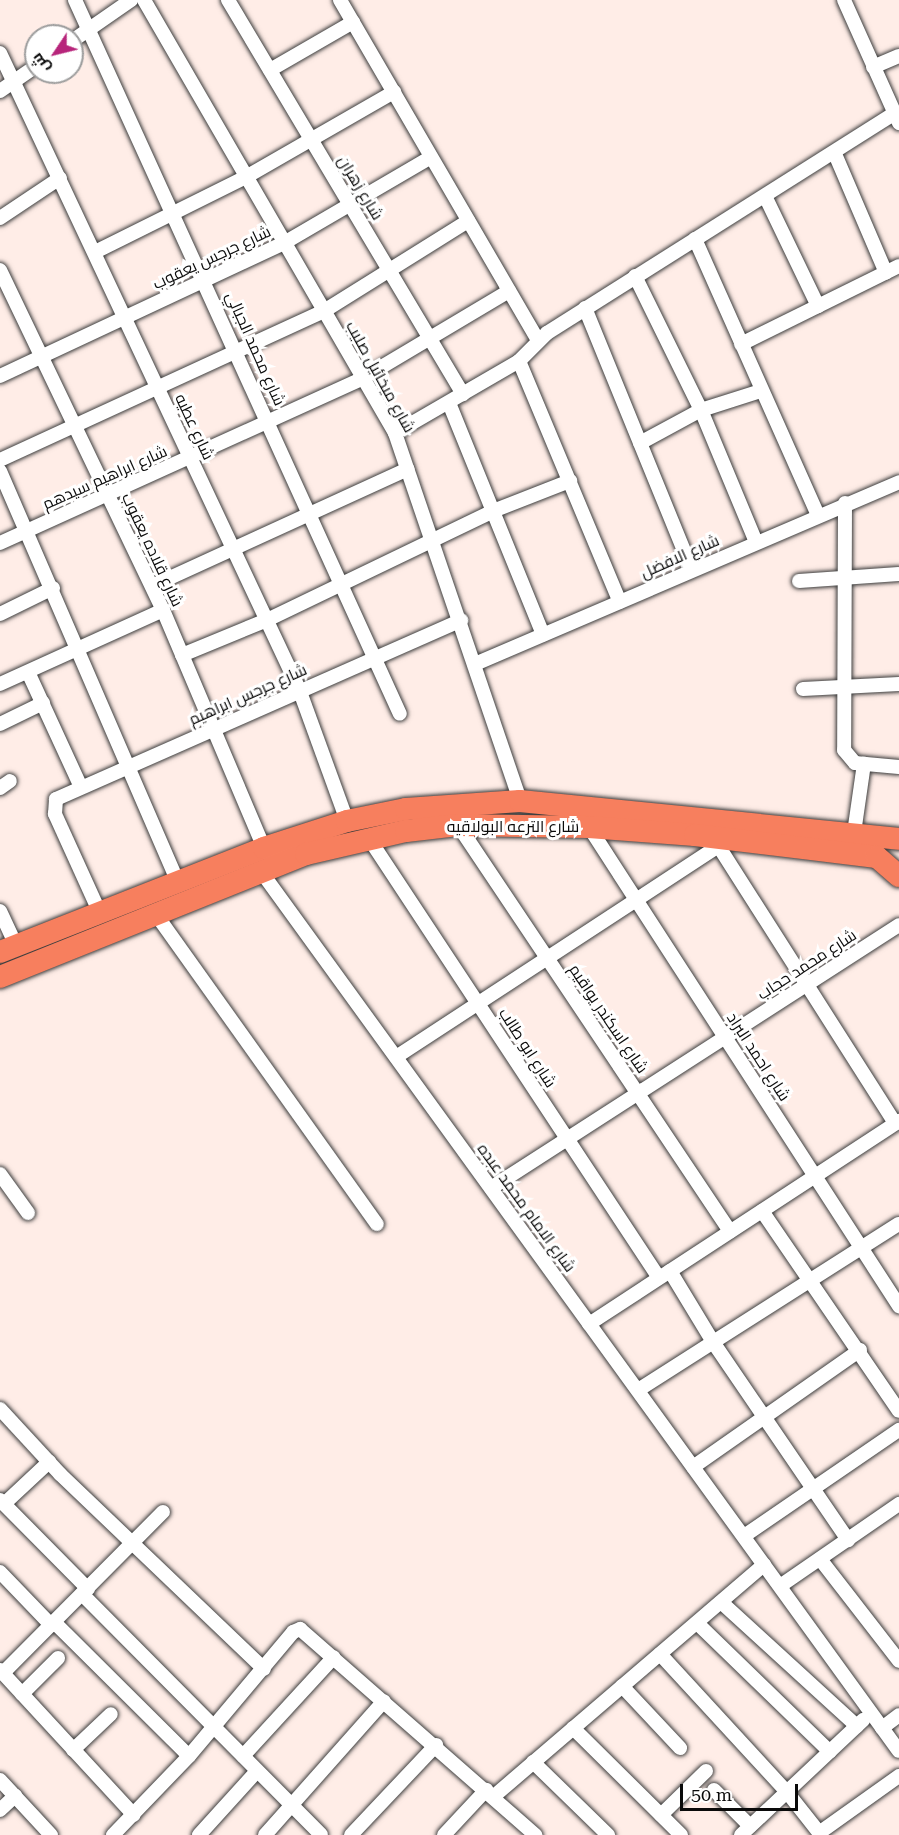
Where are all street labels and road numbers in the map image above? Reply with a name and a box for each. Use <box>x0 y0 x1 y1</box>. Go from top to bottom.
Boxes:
street label: شارع زهران <box>333 152 387 224</box>
street label: شارع جرجس يعقوب <box>150 222 274 294</box>
street label: شارع محمد الجبالي <box>221 289 289 409</box>
street label: شارع ميخائيل صليب <box>341 318 419 436</box>
street label: شارع عطيه <box>170 391 218 463</box>
street label: شارع ابراهيم سيدهم <box>40 442 170 514</box>
street label: شارع قلاده يعقوب <box>117 490 187 610</box>
street label: شارع الافضل <box>638 531 722 583</box>
street label: شارع جرجس ابراهيم <box>186 660 310 730</box>
street label: شارع الترعه البولاقيه <box>447 817 579 837</box>
street label: شارع محمد حجاب <box>754 926 860 1004</box>
street label: شارع اسكندر يواقيم <box>564 961 652 1077</box>
street label: شارع ابو طالب <box>494 1005 560 1091</box>
street label: شارع احمد البراد <box>722 1009 794 1105</box>
street label: شارع الامام محمد عبده <box>473 1140 579 1276</box>

